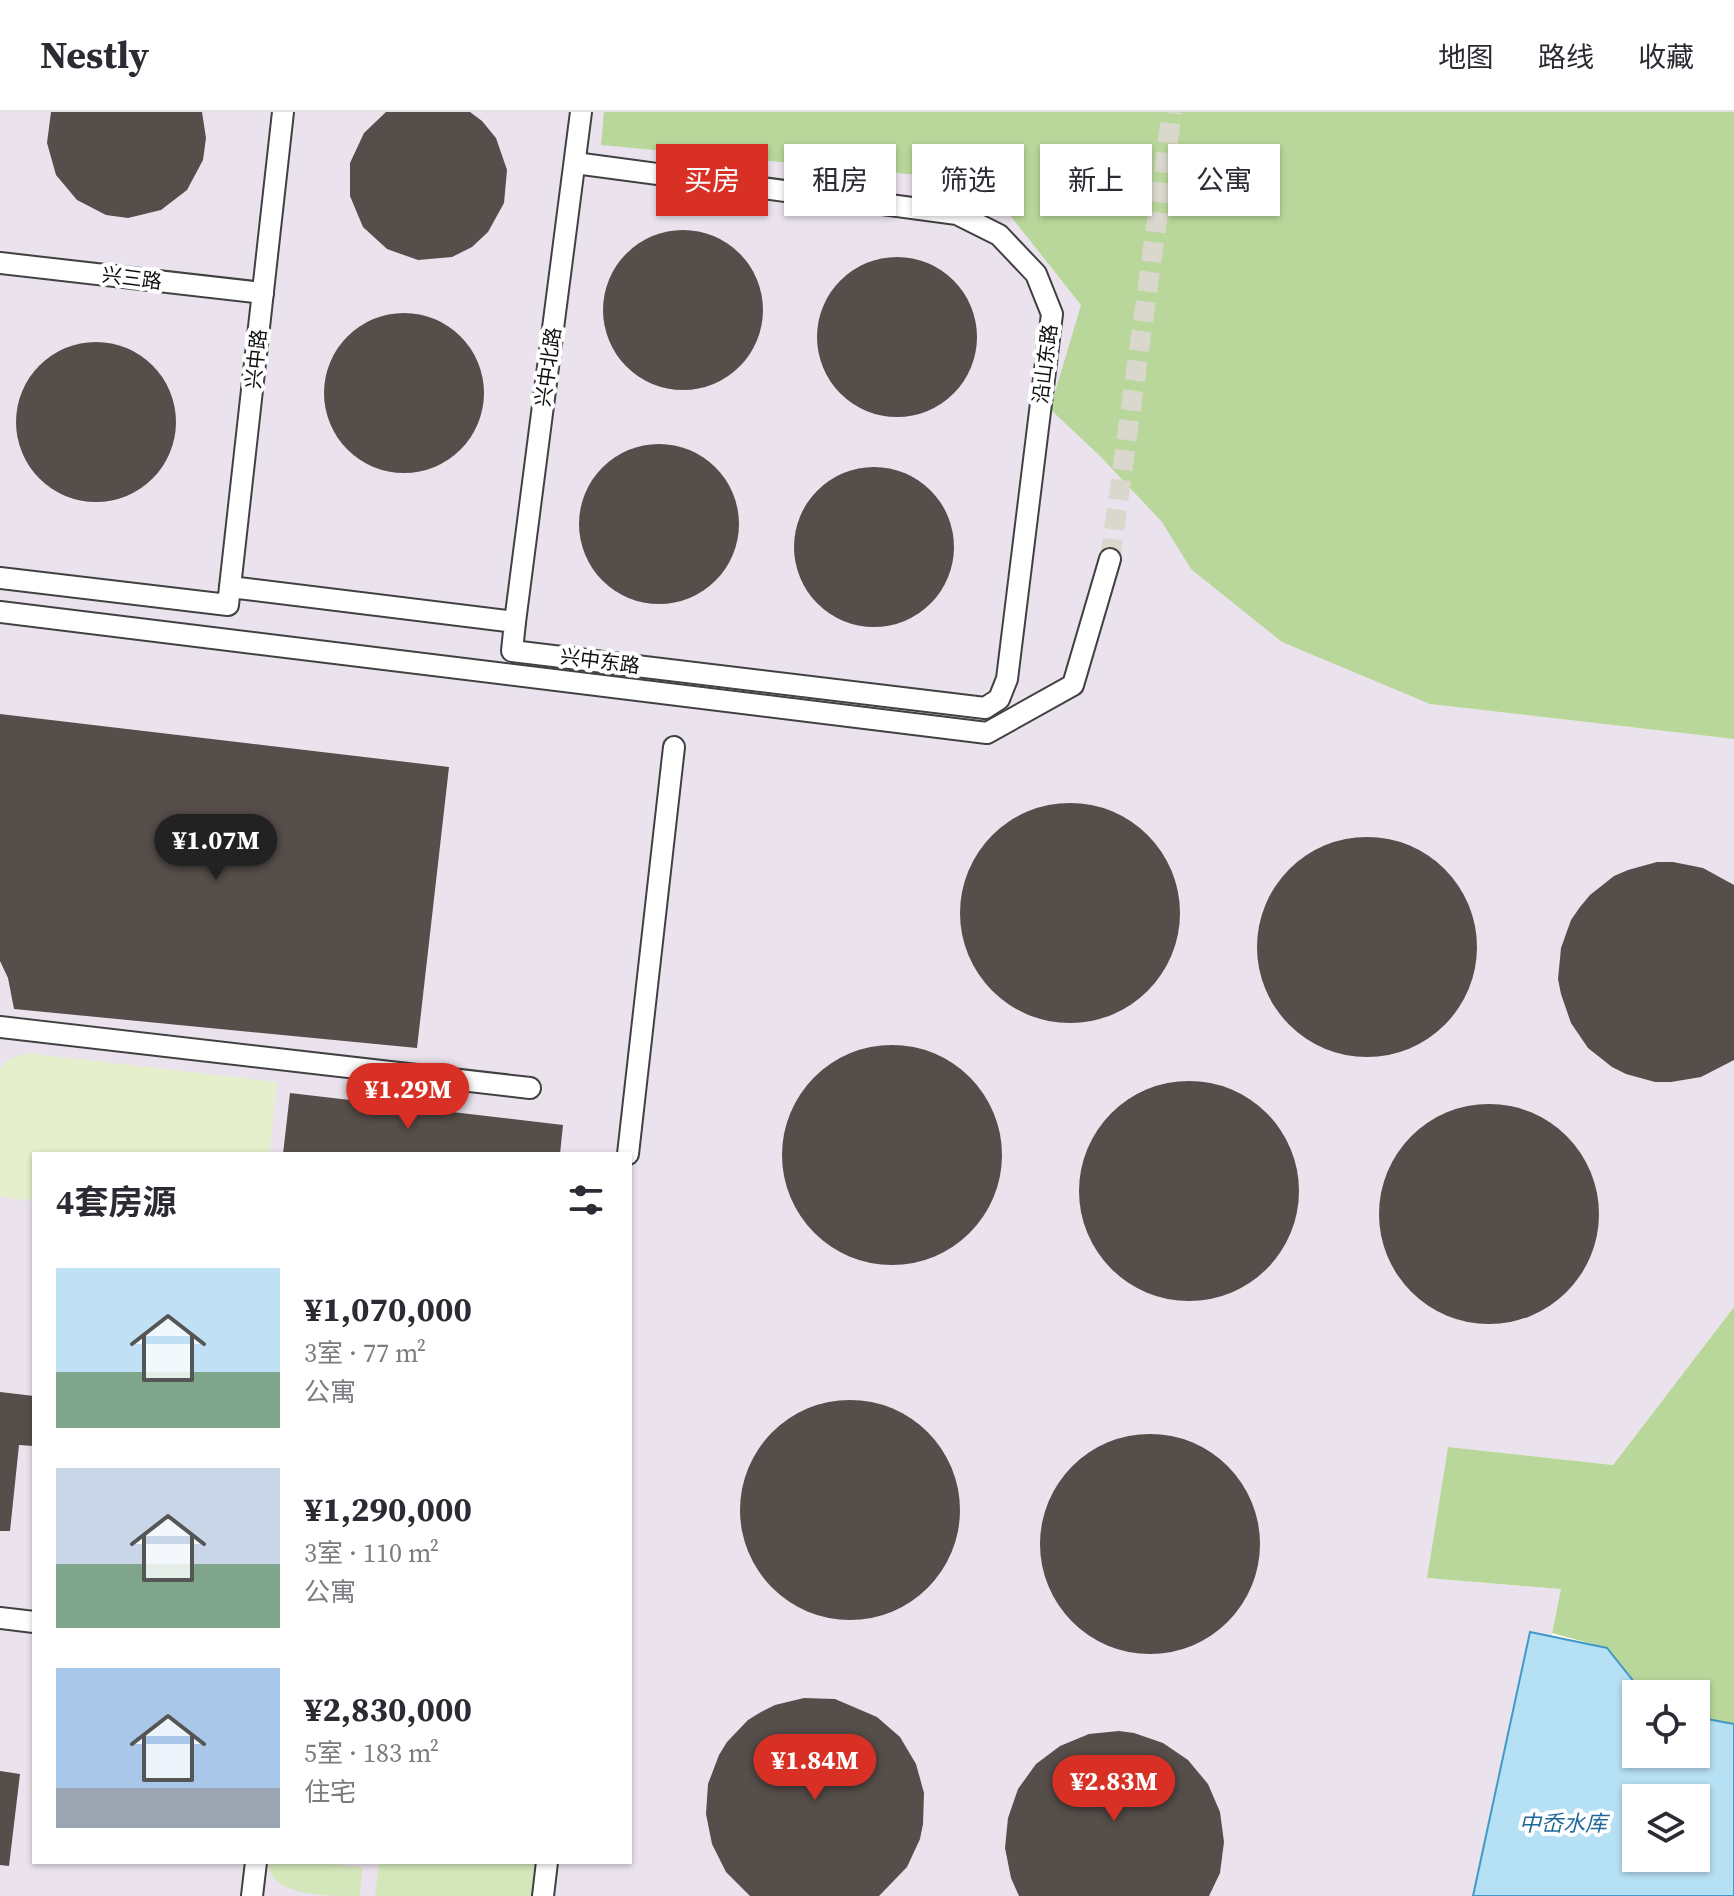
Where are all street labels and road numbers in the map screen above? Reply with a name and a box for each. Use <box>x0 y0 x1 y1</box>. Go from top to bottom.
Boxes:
street label: 兴三路 <box>101 260 163 296</box>
street label: 沿山东路 <box>1026 323 1064 405</box>
street label: 兴中北路 <box>529 325 567 409</box>
street label: 兴中路 <box>239 328 273 390</box>
street label: 兴中东路 <box>559 642 641 680</box>

